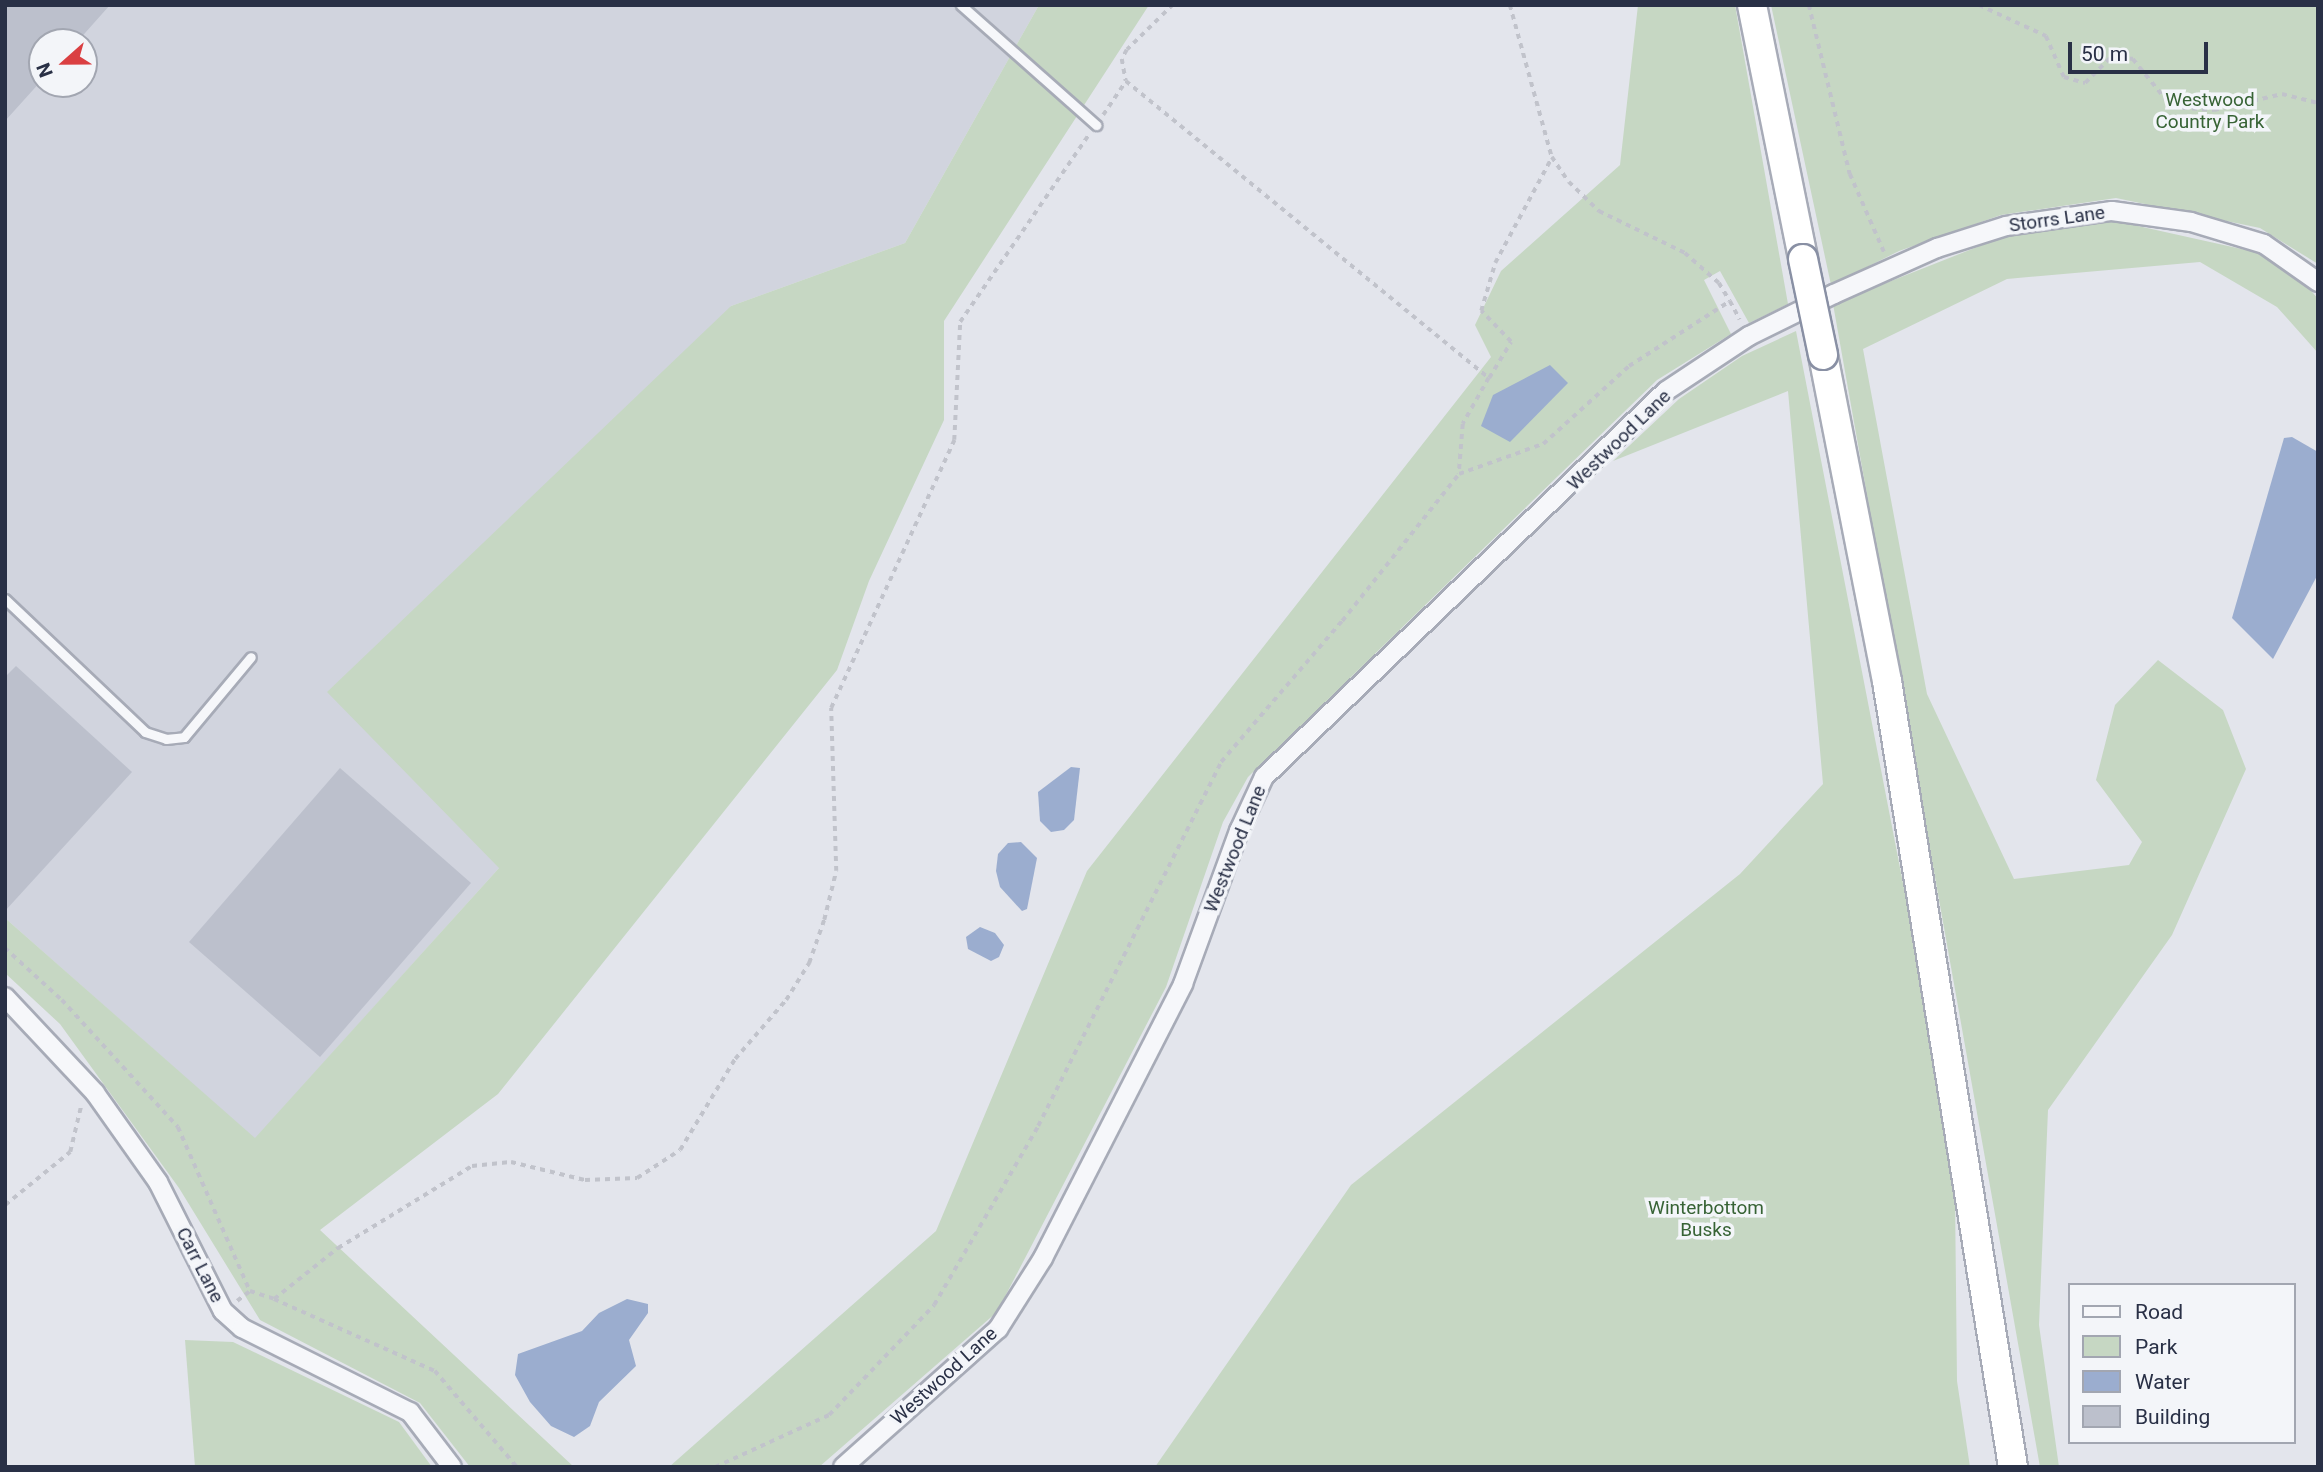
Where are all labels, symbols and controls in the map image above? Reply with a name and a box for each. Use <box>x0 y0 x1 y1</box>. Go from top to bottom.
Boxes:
north arrow <box>28 28 98 98</box>
scale bar <box>2071 28 2211 72</box>
text: 50 m <box>2081 42 2128 66</box>
text: N <box>32 60 58 80</box>
park label: Westwood Country Park <box>2156 89 2264 133</box>
street label: Storrs Lane <box>2008 201 2106 237</box>
street label: Westwood Lane <box>1562 385 1676 495</box>
street label: Westwood Lane <box>1199 782 1271 916</box>
park label: Winterbottom Busks <box>1648 1197 1764 1241</box>
street label: Carr Lane <box>171 1224 229 1306</box>
legend <box>2068 1283 2295 1444</box>
text: Road <box>2135 1300 2183 1324</box>
street label: Westwood Lane <box>886 1322 1002 1430</box>
text: Park <box>2135 1335 2177 1359</box>
text: Water <box>2135 1370 2190 1394</box>
text: Building <box>2135 1405 2210 1429</box>

